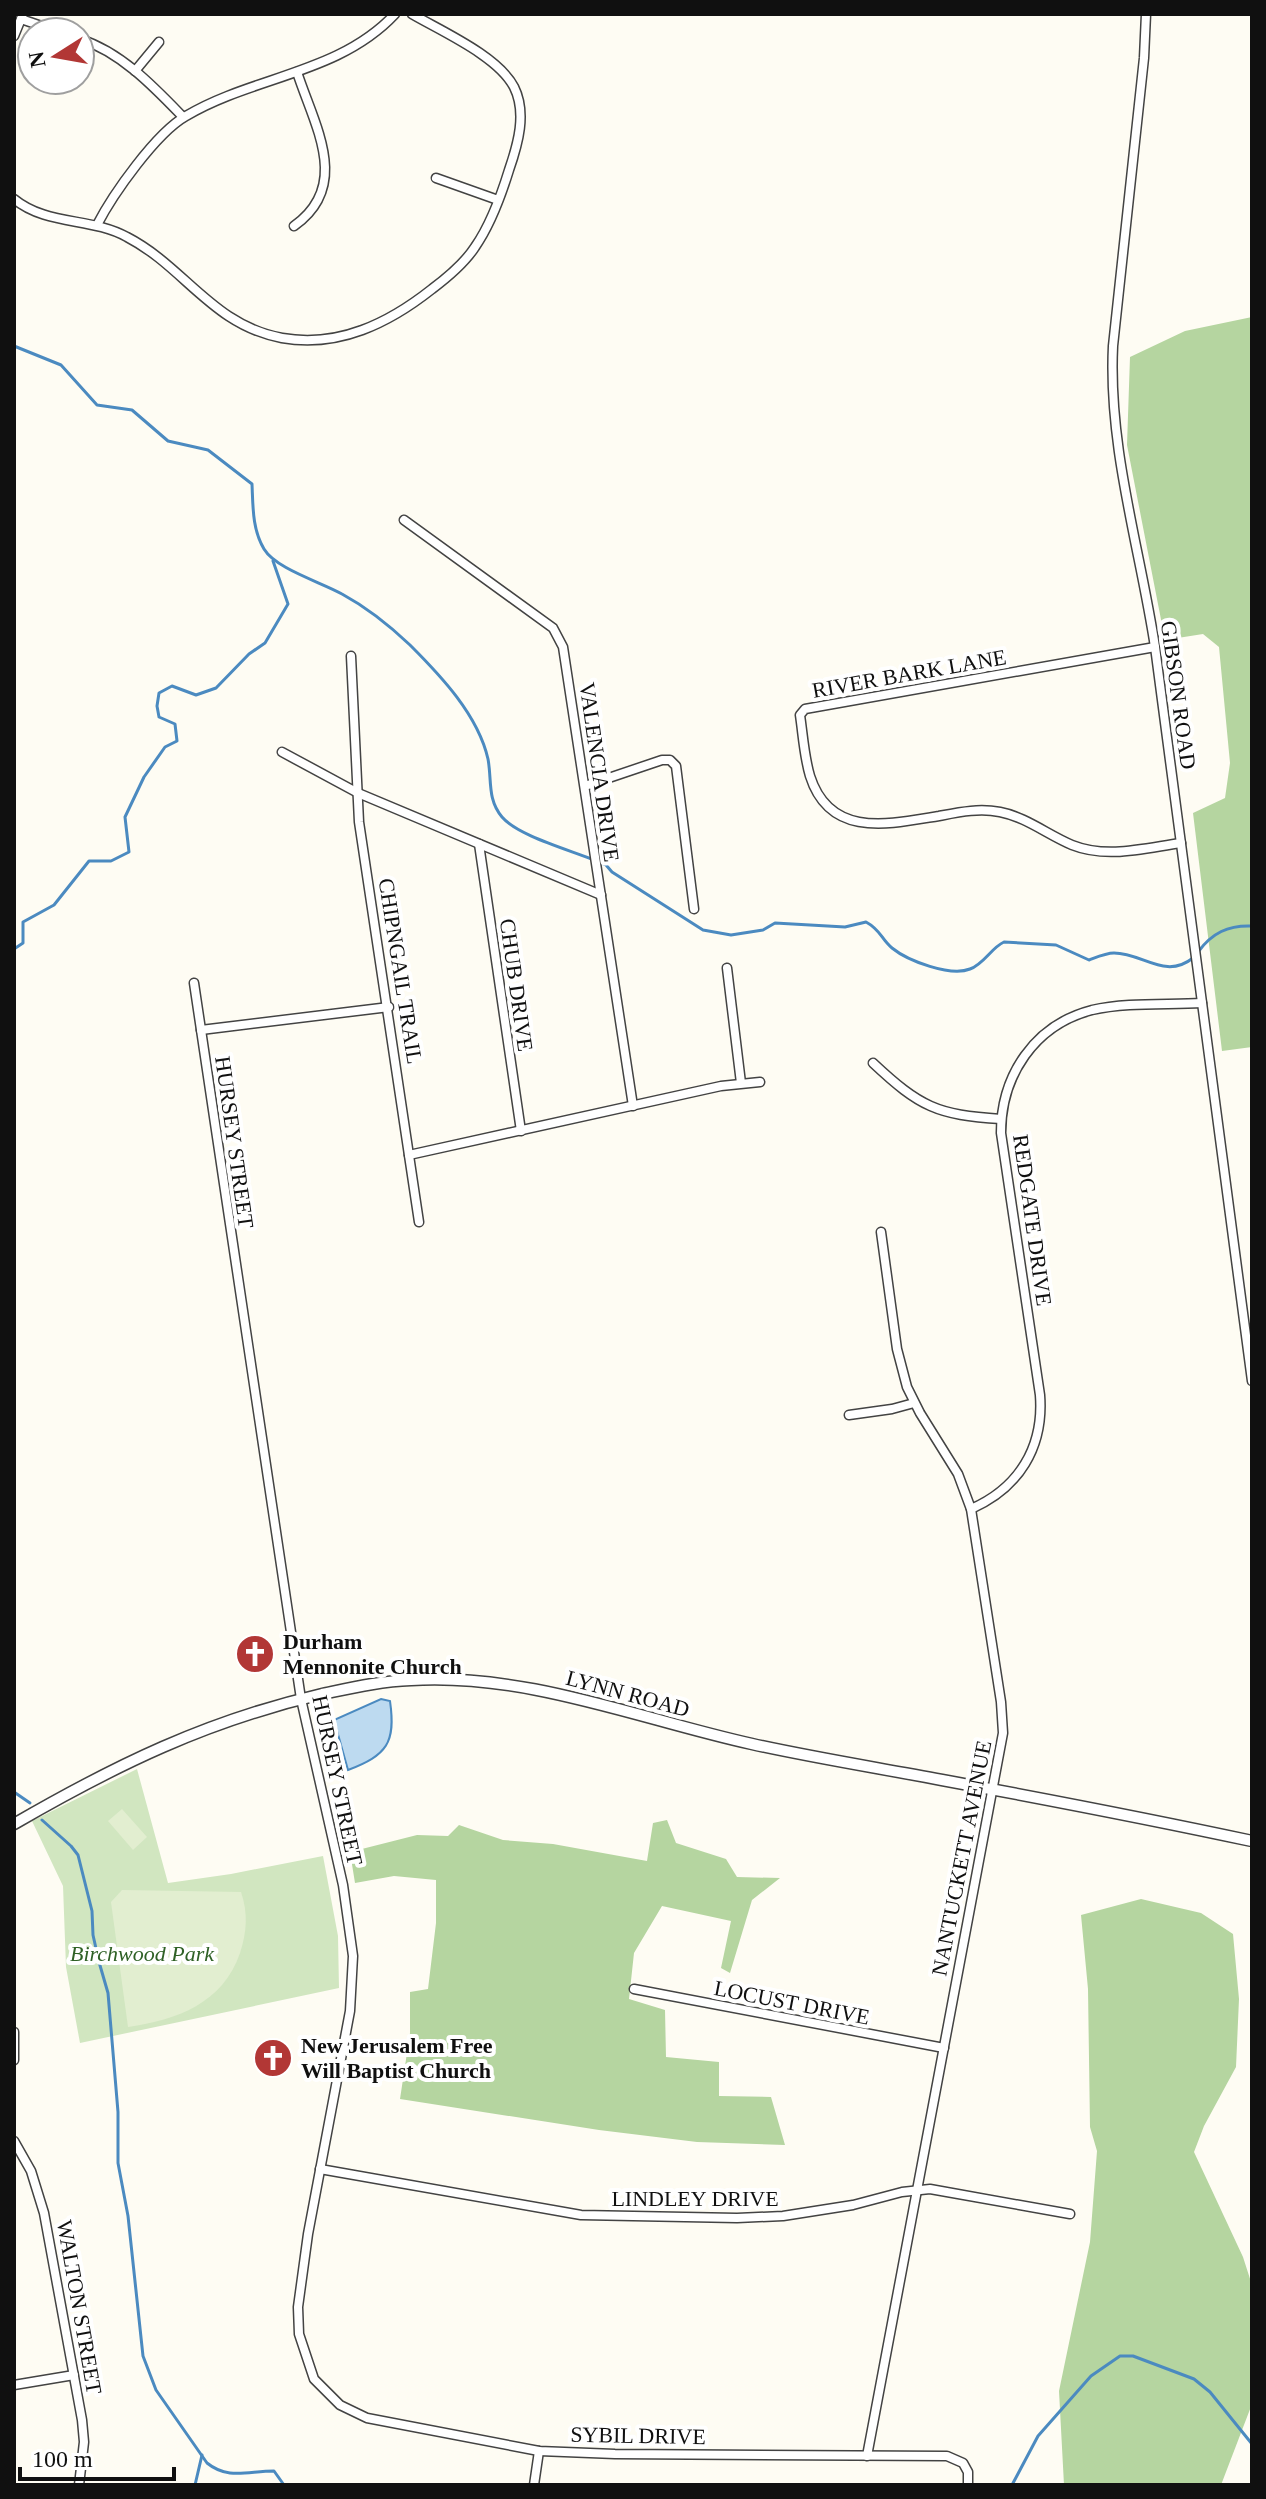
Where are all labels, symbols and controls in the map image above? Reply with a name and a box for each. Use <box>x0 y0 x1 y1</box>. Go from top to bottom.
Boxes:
north arrow <box>16 16 96 96</box>
text: N <box>23 49 51 70</box>
street label: GIBSON ROAD <box>1156 619 1201 771</box>
street label: RIVER BARK LANE <box>810 644 1008 703</box>
street label: VALENCIA DRIVE <box>575 681 624 863</box>
street label: CHIPNGAIL TRAIL <box>373 876 428 1066</box>
street label: CHUB DRIVE <box>495 917 538 1053</box>
street label: HURSEY STREET <box>210 1054 259 1230</box>
street label: REDGATE DRIVE <box>1008 1133 1057 1307</box>
place label: Durham Mennonite Church <box>283 1629 462 1679</box>
church icon: Durham Mennonite Church <box>234 1633 276 1675</box>
street label: LYNN ROAD <box>563 1665 692 1722</box>
street label: HURSEY STREET <box>307 1693 368 1868</box>
street label: NANTUCKETT AVENUE <box>926 1738 997 1978</box>
park label: Birchwood Park <box>70 1941 215 1966</box>
street label: LOCUST DRIVE <box>712 1975 872 2030</box>
place label: New Jerusalem Free Will Baptist Church <box>301 2033 493 2083</box>
church icon: New Jerusalem Free Will Baptist Church <box>252 2037 294 2079</box>
street label: LINDLEY DRIVE <box>611 2186 779 2211</box>
street label: WALTON STREET <box>52 2218 107 2397</box>
street label: SYBIL DRIVE <box>570 2422 706 2449</box>
scale bar <box>20 2431 174 2481</box>
text: 100 m <box>32 2446 93 2472</box>

